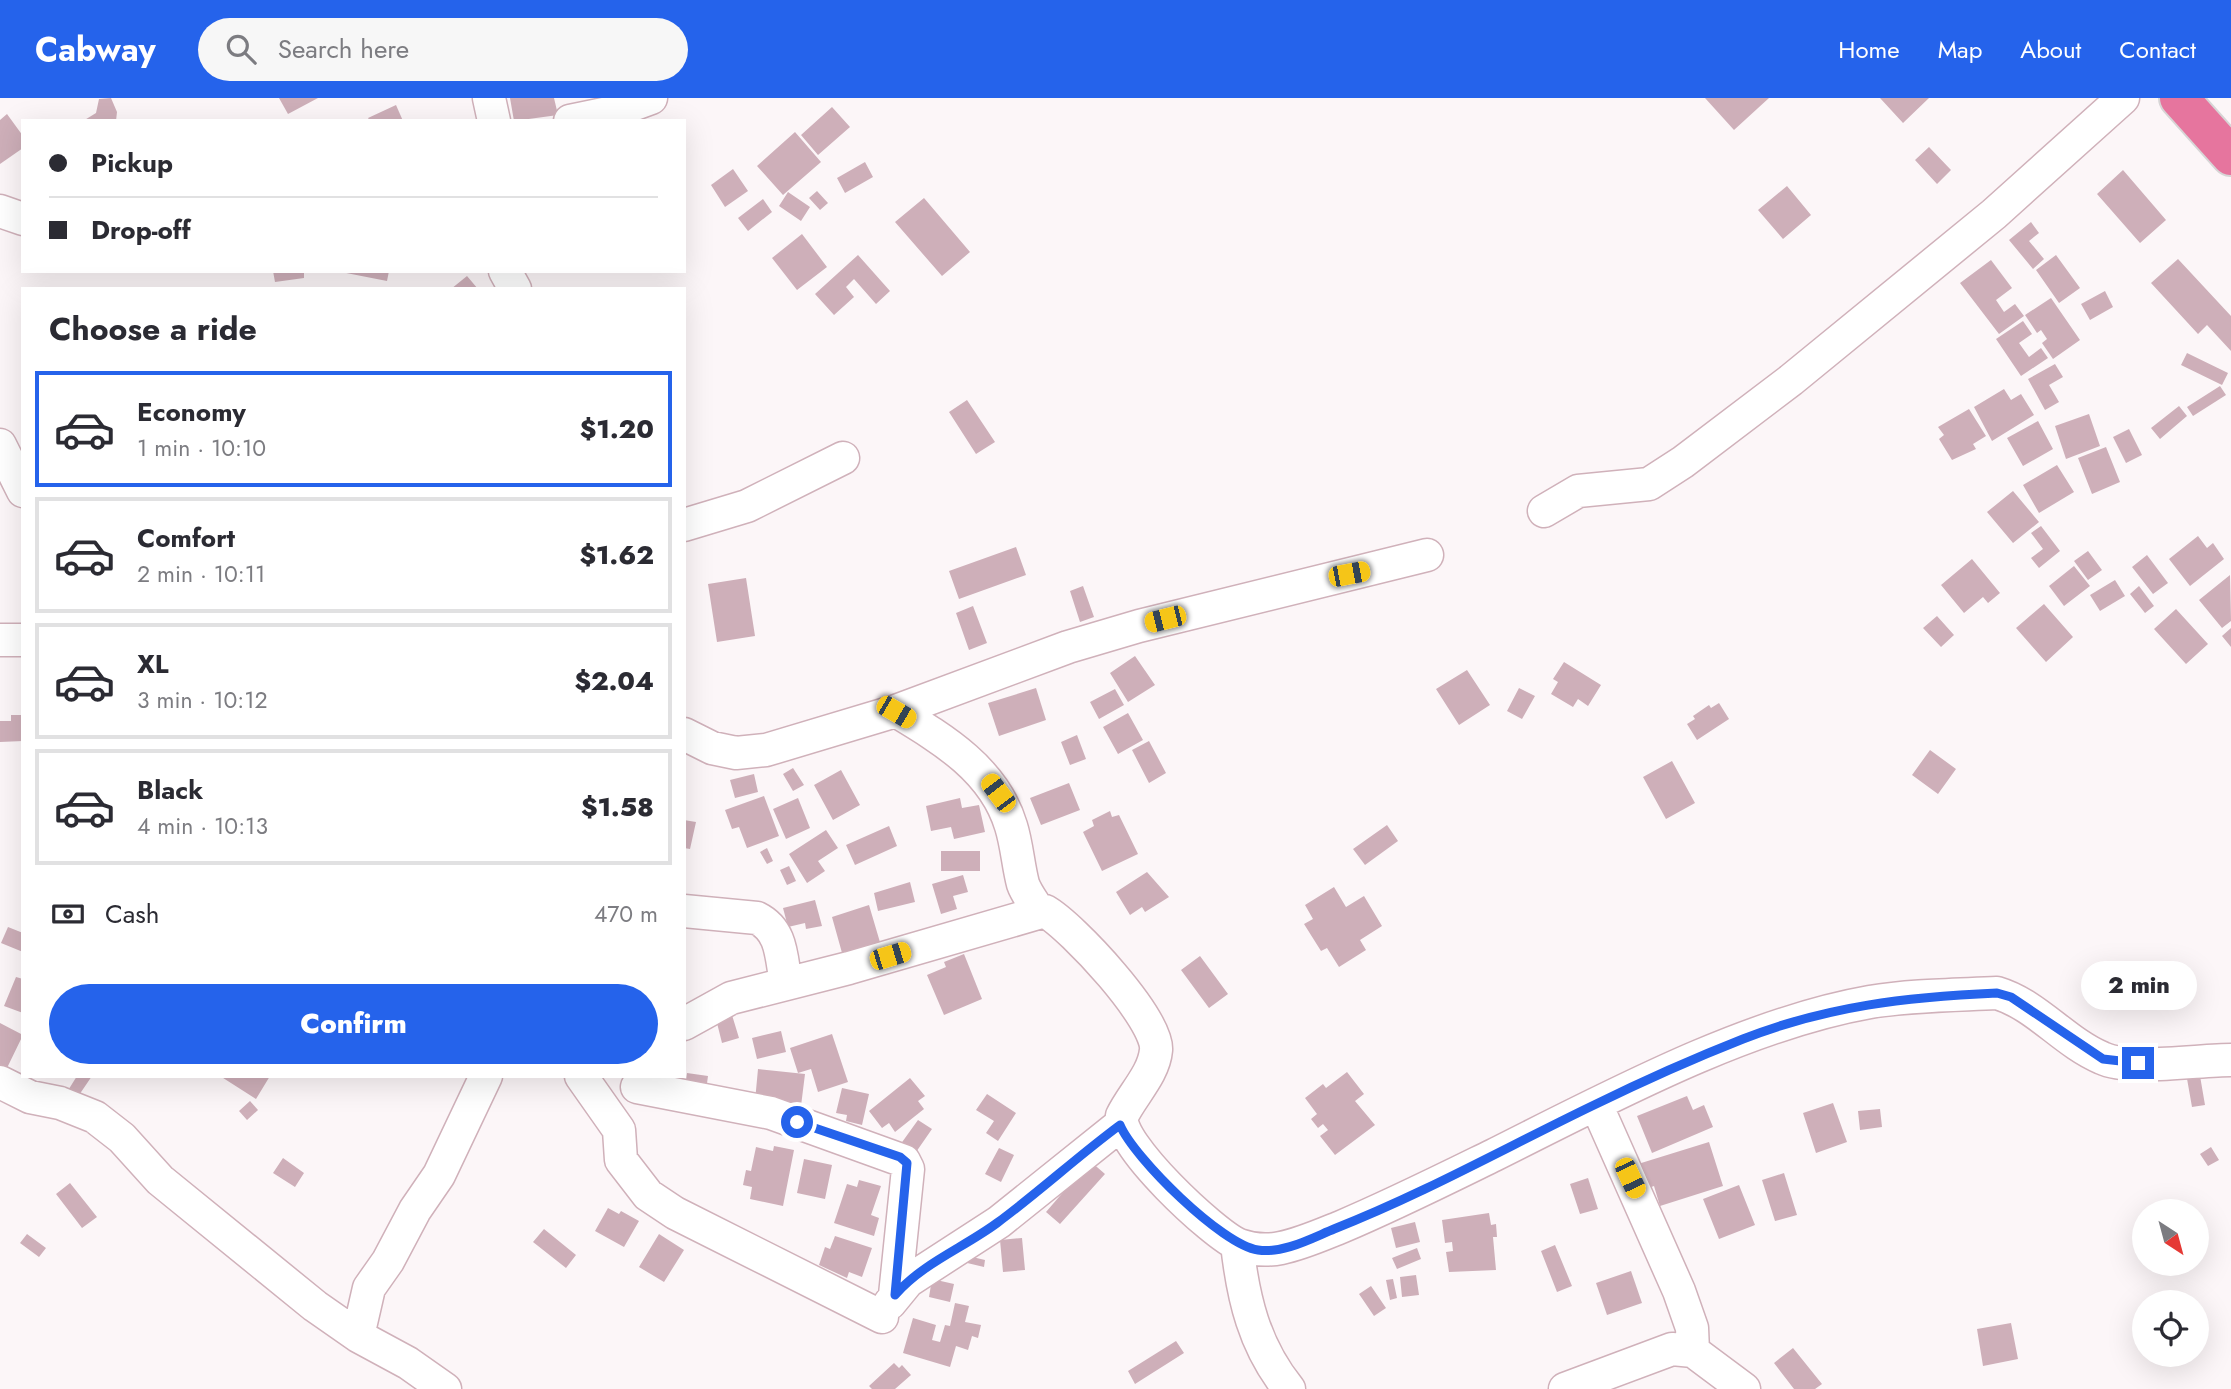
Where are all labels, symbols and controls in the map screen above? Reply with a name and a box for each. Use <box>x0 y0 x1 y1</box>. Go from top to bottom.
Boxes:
search box <box>198 18 688 81</box>
text: Cabway <box>35 26 156 73</box>
icon: search <box>222 30 260 68</box>
text: Search here <box>278 30 409 68</box>
text: Home <box>1838 32 1900 67</box>
text: Map <box>1938 32 1982 67</box>
text: About <box>2020 32 2081 67</box>
text: Contact <box>2119 32 2196 67</box>
text: Pickup <box>91 144 173 182</box>
text: Drop-off <box>91 211 191 249</box>
text: Choose a ride <box>49 306 257 352</box>
text: Economy <box>137 393 246 431</box>
icon: car <box>53 398 116 461</box>
text: $1.20 <box>580 410 654 448</box>
text: 1 min · 10:10 <box>137 431 266 465</box>
text: Comfort <box>137 519 235 557</box>
icon: car <box>53 524 116 587</box>
text: $1.62 <box>579 536 654 574</box>
text: 2 min · 10:11 <box>137 557 265 591</box>
car <box>1327 560 1372 588</box>
car <box>1143 604 1188 634</box>
text: XL <box>137 645 169 683</box>
icon: car <box>53 650 116 713</box>
text: $2.04 <box>574 662 654 700</box>
text: 3 min · 10:12 <box>137 683 268 717</box>
car <box>873 692 920 732</box>
car <box>977 770 1020 816</box>
text: Black <box>137 771 203 809</box>
icon: car <box>53 776 116 839</box>
text: $1.58 <box>581 788 654 826</box>
text: 4 min · 10:13 <box>137 809 268 843</box>
icon: cash <box>49 895 87 933</box>
text: Cash <box>105 895 159 933</box>
text: 470 m <box>594 897 658 931</box>
car <box>867 940 914 972</box>
callout: 2 min <box>2080 962 2196 1010</box>
text: 2 min <box>2108 968 2170 1002</box>
button: Confirm <box>49 984 658 1064</box>
route end <box>2122 1047 2154 1079</box>
route start <box>781 1106 813 1138</box>
car <box>1612 1155 1649 1201</box>
north arrow <box>2132 1199 2208 1276</box>
map controls <box>2132 1199 2209 1367</box>
button: locate <box>2132 1290 2209 1367</box>

